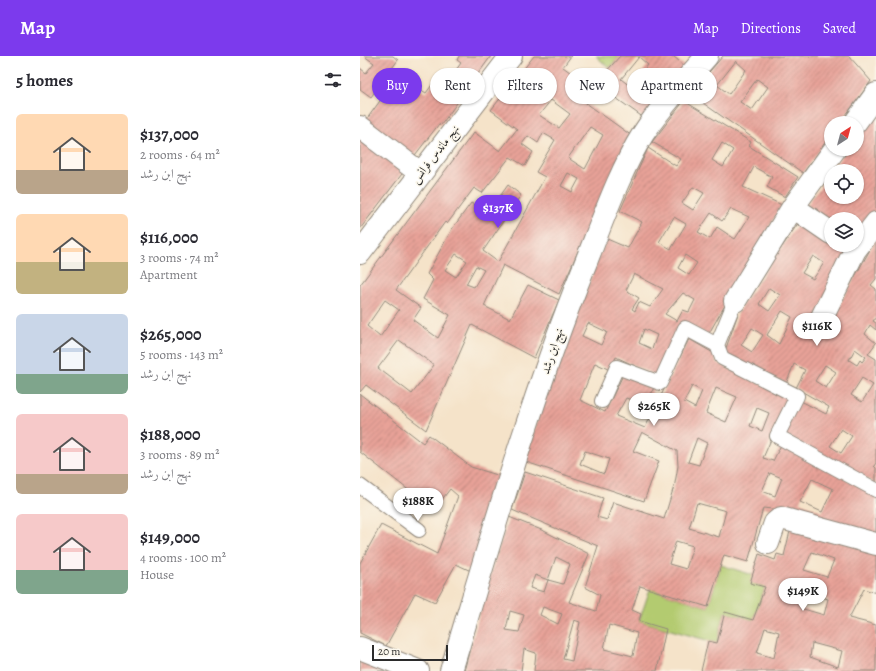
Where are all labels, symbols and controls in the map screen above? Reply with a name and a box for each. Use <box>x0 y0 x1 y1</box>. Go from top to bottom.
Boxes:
text: Map <box>20 15 55 41</box>
text: Map <box>693 19 719 38</box>
text: Directions <box>741 19 801 38</box>
text: Saved <box>823 19 856 38</box>
chip: Buy <box>372 68 422 104</box>
chip: Rent <box>430 68 485 104</box>
chip: Filters <box>493 68 557 104</box>
chip: New <box>565 68 619 104</box>
chip: Apartment <box>627 68 717 104</box>
text: 5 homes <box>16 69 73 92</box>
icon: filters <box>322 69 344 91</box>
north arrow <box>824 116 864 156</box>
map controls <box>824 116 864 252</box>
street label: نهج ماندس فرانس <box>407 121 465 188</box>
text: $137,000 <box>140 123 199 146</box>
icon: home <box>48 130 96 178</box>
text: 2 rooms · 64 m² <box>140 146 220 163</box>
button: locate <box>824 164 864 204</box>
text: نهج ابن رشد <box>140 165 192 182</box>
pin: $137K <box>470 195 526 229</box>
text: $137K <box>483 199 513 216</box>
button: layers <box>824 212 864 252</box>
text: $116,000 <box>140 226 198 249</box>
icon: home <box>48 230 96 278</box>
text: 3 rooms · 74 m² <box>140 249 219 266</box>
text: Apartment <box>140 266 198 283</box>
pin: $116K <box>789 313 845 347</box>
text: $116K <box>802 317 832 334</box>
text: $265,000 <box>140 323 202 346</box>
street label: نهج ابن رشد <box>537 326 570 377</box>
icon: home <box>48 330 96 378</box>
text: 5 rooms · 143 m² <box>140 346 223 363</box>
text: نهج ابن رشد <box>140 365 192 382</box>
pin: $265K <box>626 393 682 427</box>
text: $265K <box>638 397 670 414</box>
text: $188,000 <box>140 423 201 446</box>
icon: home <box>48 430 96 478</box>
text: 3 rooms · 89 m² <box>140 446 219 463</box>
text: نهج ابن رشد <box>140 465 192 482</box>
pin: $188K <box>390 488 446 522</box>
text: $188K <box>402 492 434 509</box>
text: $149,000 <box>140 526 200 549</box>
icon: home <box>48 530 96 578</box>
text: 4 rooms · 100 m² <box>140 549 226 566</box>
text: House <box>140 566 174 583</box>
pin: $149K <box>775 578 831 612</box>
text: $149K <box>787 582 819 599</box>
scale bar <box>372 643 448 662</box>
text: 20 m <box>378 644 400 659</box>

